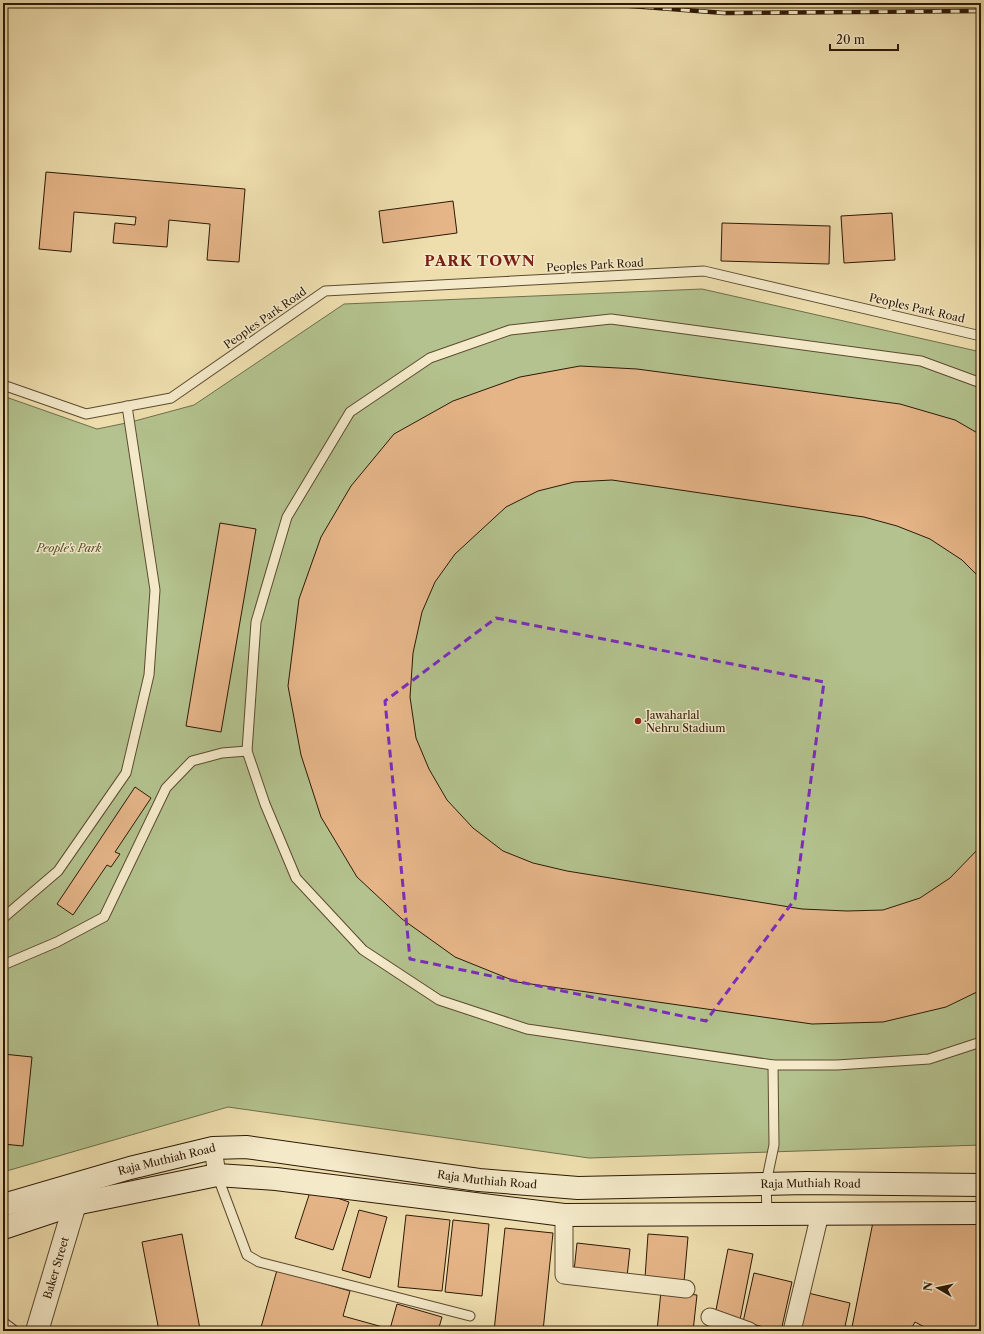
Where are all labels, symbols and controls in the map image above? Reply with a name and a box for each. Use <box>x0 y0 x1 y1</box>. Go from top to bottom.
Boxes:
scale bar <box>830 26 898 52</box>
text: 20 m <box>836 32 865 47</box>
district label: PARK TOWN <box>424 251 536 270</box>
street label: Peoples Park Road <box>546 255 644 275</box>
street label: Peoples Park Road <box>221 284 309 352</box>
street label: Peoples Park Road <box>868 290 966 326</box>
park label: People's Park <box>36 541 102 555</box>
place label: Jawaharlal Nehru Stadium <box>644 708 726 735</box>
marker: Jawaharlal Nehru Stadium <box>633 716 643 726</box>
street label: Raja Muthiah Road <box>116 1141 217 1178</box>
street label: Raja Muthiah Road <box>436 1167 538 1192</box>
street label: Raja Muthiah Road <box>760 1176 861 1191</box>
street label: Baker Street <box>40 1235 72 1301</box>
north arrow <box>918 1268 958 1308</box>
text: N <box>920 1280 936 1292</box>

